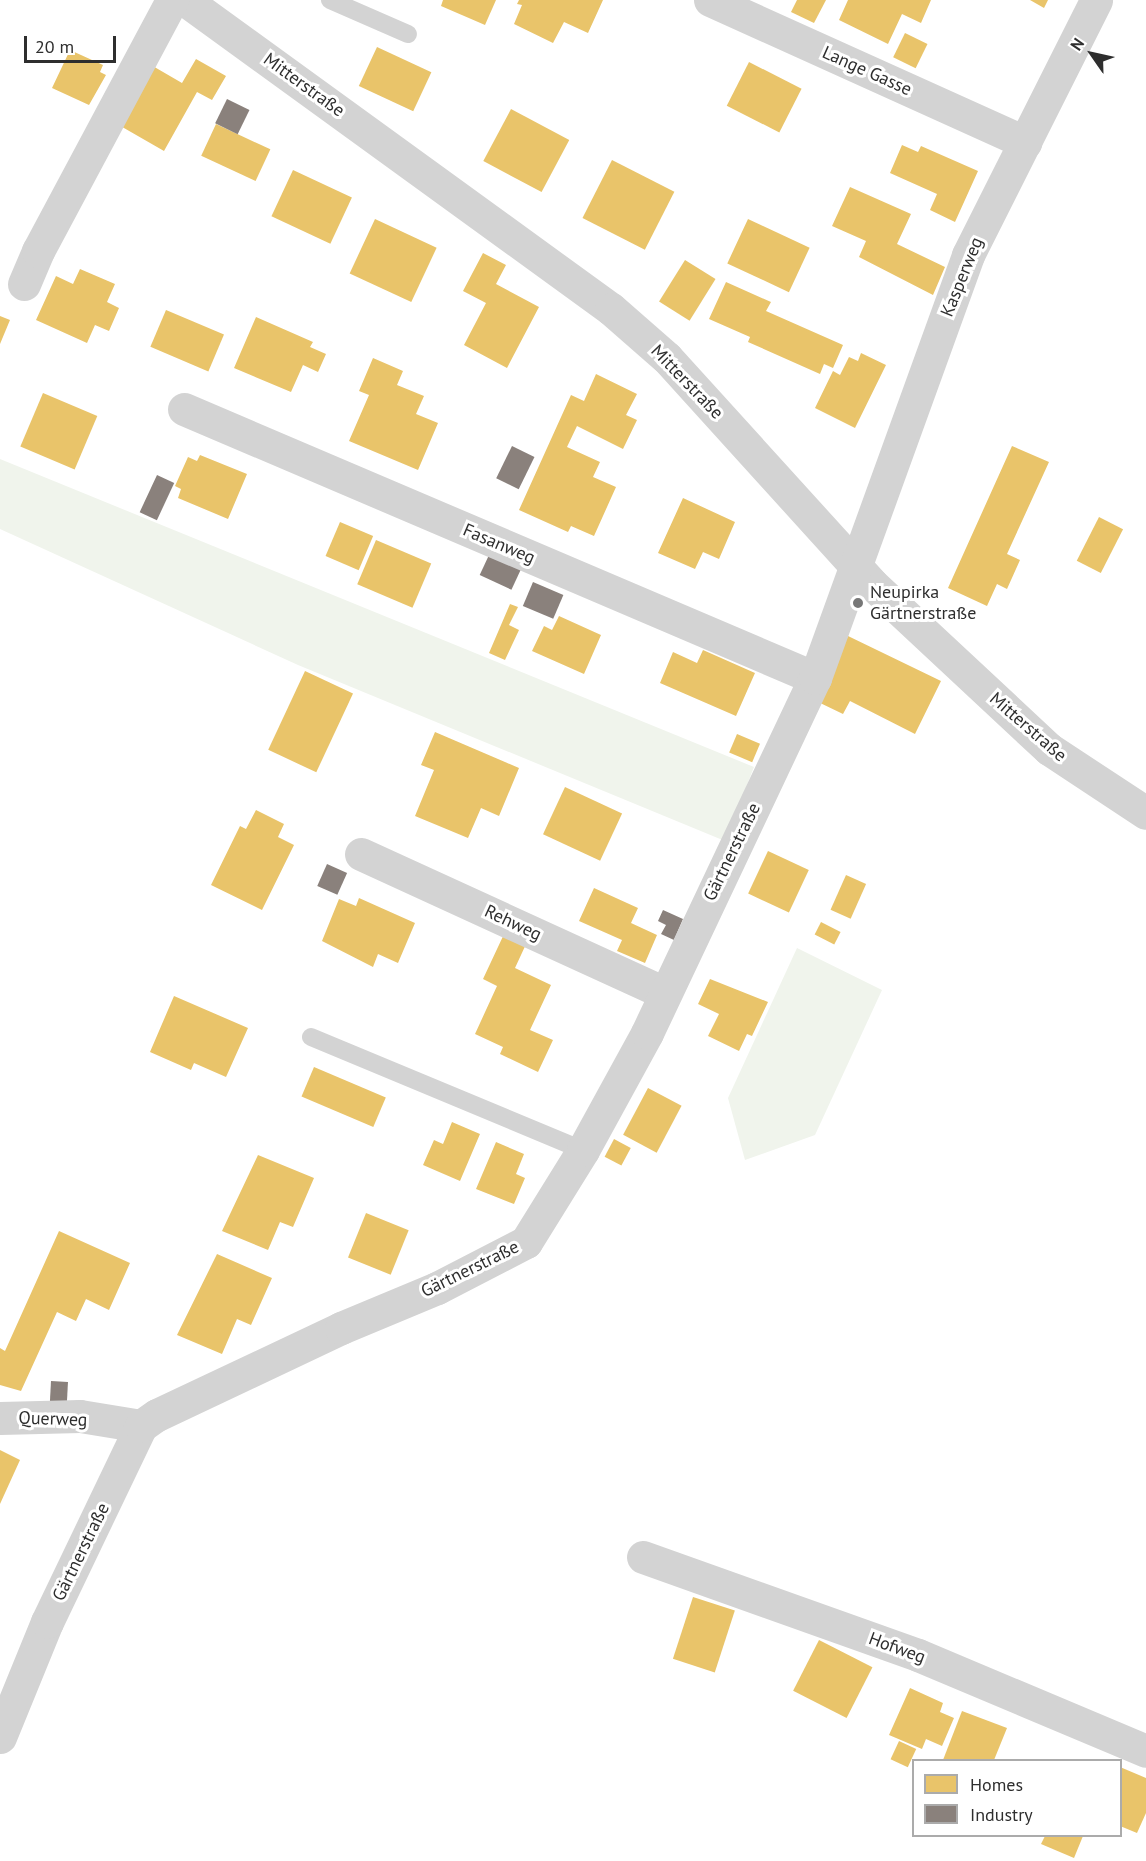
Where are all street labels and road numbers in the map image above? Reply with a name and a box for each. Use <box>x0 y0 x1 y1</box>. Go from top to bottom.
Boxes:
street label: Lange Gasse <box>819 42 915 100</box>
street label: Mitterstraße <box>259 48 349 122</box>
street label: Kasperweg <box>936 234 988 320</box>
street label: Mitterstraße <box>646 340 728 424</box>
street label: Fasanweg <box>460 519 538 569</box>
street label: Mitterstraße <box>985 688 1071 766</box>
street label: Gärtnerstraße <box>699 799 765 905</box>
street label: Rehweg <box>481 900 545 946</box>
street label: Gärtnerstraße <box>417 1236 523 1302</box>
street label: Querweg <box>18 1407 88 1431</box>
street label: Gärtnerstraße <box>48 1499 114 1605</box>
street label: Hofweg <box>866 1628 928 1668</box>

